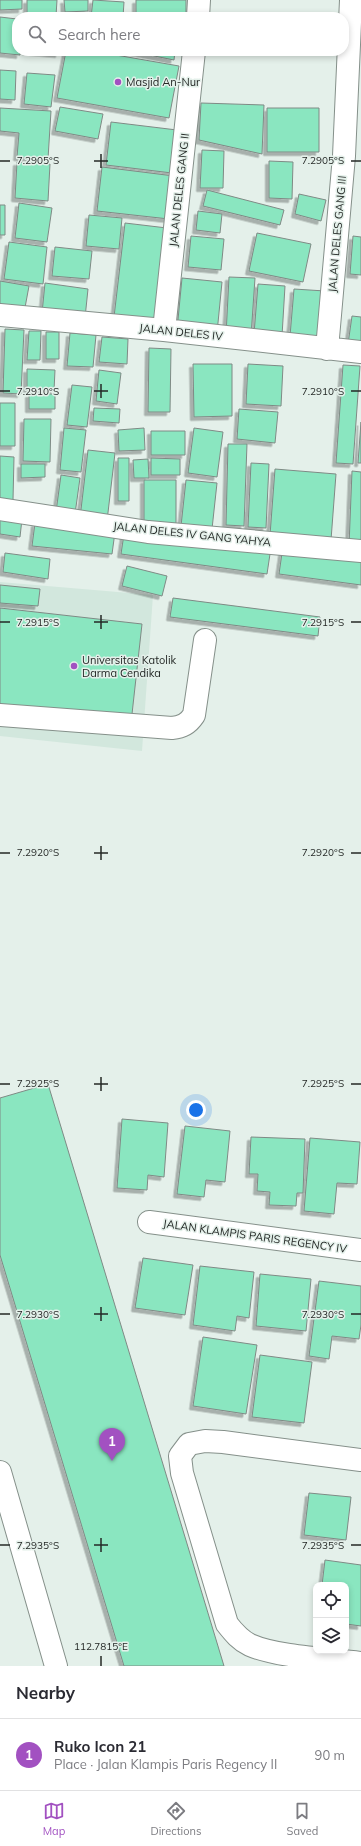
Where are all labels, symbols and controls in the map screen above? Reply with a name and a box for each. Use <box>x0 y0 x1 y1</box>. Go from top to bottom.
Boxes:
search box <box>12 12 349 56</box>
icon: search <box>26 23 48 45</box>
text: Search here <box>58 25 140 44</box>
place label: Masjid An-Nur <box>126 75 200 89</box>
marker: Masjid An-Nur <box>113 77 123 87</box>
street label: JALAN DELES GANG II <box>166 132 192 248</box>
text: 7.2905°S <box>17 154 59 167</box>
text: 7.2905°S <box>302 154 344 167</box>
street label: JALAN DELES GANG III <box>325 175 349 293</box>
street label: JALAN DELES IV <box>139 321 224 343</box>
text: 7.2910°S <box>17 385 59 398</box>
text: 7.2910°S <box>302 385 344 398</box>
street label: JALAN DELES IV GANG YAHYA <box>112 519 272 549</box>
text: 7.2915°S <box>17 616 59 629</box>
text: 7.2915°S <box>302 616 344 629</box>
place label: Universitas Katolik Darma Cendika <box>82 653 177 680</box>
marker: Universitas Katolik Darma Cendika <box>69 661 79 671</box>
text: 7.2920°S <box>17 846 59 859</box>
text: 7.2920°S <box>302 846 344 859</box>
text: 7.2925°S <box>17 1077 59 1090</box>
text: 7.2925°S <box>302 1077 344 1090</box>
your location <box>186 1100 206 1120</box>
street label: JALAN KLAMPIS PARIS REGENCY IV <box>162 1216 348 1256</box>
text: 7.2930°S <box>17 1308 59 1321</box>
text: 7.2930°S <box>302 1308 344 1321</box>
pin: 1 <box>99 1428 125 1461</box>
text: 7.2935°S <box>17 1539 59 1552</box>
text: 7.2935°S <box>302 1539 344 1552</box>
map controls <box>313 1582 349 1654</box>
button: locate <box>313 1582 349 1618</box>
button: layers <box>313 1618 349 1654</box>
text: 112.7815°E <box>74 1640 128 1653</box>
text: Nearby <box>16 1682 75 1703</box>
text: Ruko Icon 21 <box>54 1737 146 1756</box>
text: 1 <box>25 1747 33 1763</box>
text: 90 m <box>315 1747 345 1763</box>
text: Place · Jalan Klampis Paris Regency II <box>54 1756 277 1772</box>
tab: Map <box>43 1800 65 1838</box>
tab: Directions <box>151 1800 201 1838</box>
tab: Saved <box>287 1800 318 1838</box>

